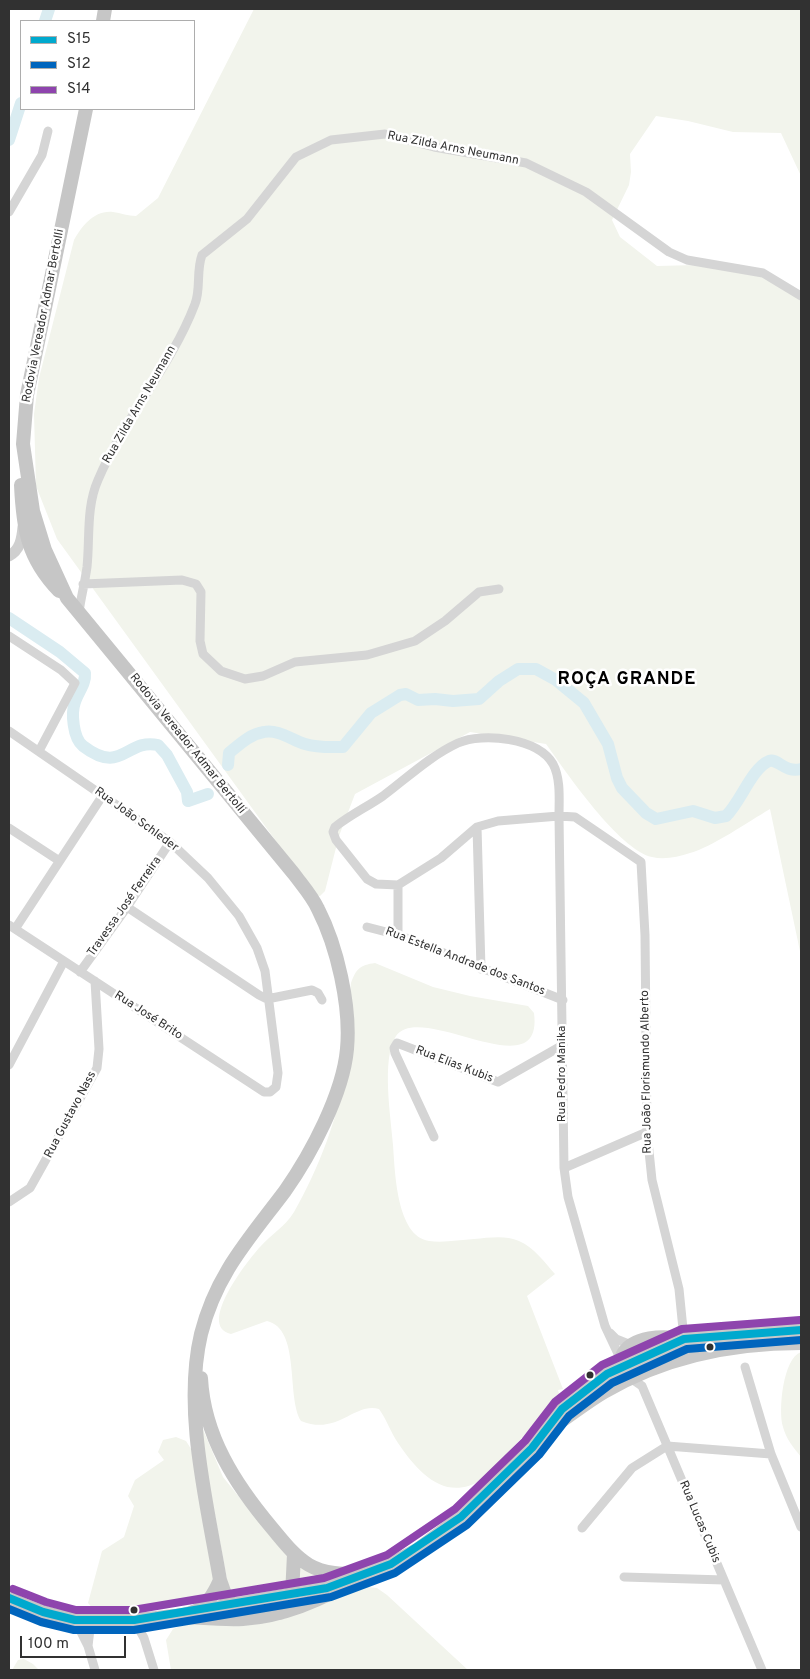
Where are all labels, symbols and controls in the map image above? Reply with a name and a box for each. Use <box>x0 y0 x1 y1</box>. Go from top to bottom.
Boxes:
legend <box>20 20 195 110</box>
text: S15 <box>67 30 91 49</box>
text: S12 <box>67 55 91 74</box>
text: S14 <box>67 80 91 99</box>
street label: Rua Zilda Arns Neumann <box>386 129 520 169</box>
street label: Rodovia Vereador Admar Bertolli <box>20 228 68 404</box>
street label: Rua Zilda Arns Neumann <box>100 343 180 467</box>
district label: ROÇA GRANDE <box>556 669 698 691</box>
street label: Rodovia Vereador Admar Bertolli <box>126 671 248 817</box>
street label: Rua João Schleder <box>91 785 181 855</box>
street label: Travessa José Ferreira <box>85 854 165 960</box>
street label: Rua Estella Andrade dos Santos <box>383 925 547 999</box>
street label: Rua José Brito <box>111 989 185 1043</box>
street label: Rua João Florismundo Alberto <box>638 990 656 1154</box>
street label: Rua Pedro Manika <box>556 1026 570 1122</box>
street label: Rua Elias Kubis <box>413 1044 495 1086</box>
street label: Rua Gustavo Nass <box>42 1069 100 1161</box>
unlabelled marker <box>705 1342 715 1352</box>
unlabelled marker <box>585 1370 595 1380</box>
street label: Rua Lucas Cubis <box>675 1479 723 1565</box>
unlabelled marker <box>129 1605 139 1615</box>
scale bar <box>22 1626 129 1658</box>
text: 100 m <box>28 1635 69 1654</box>

